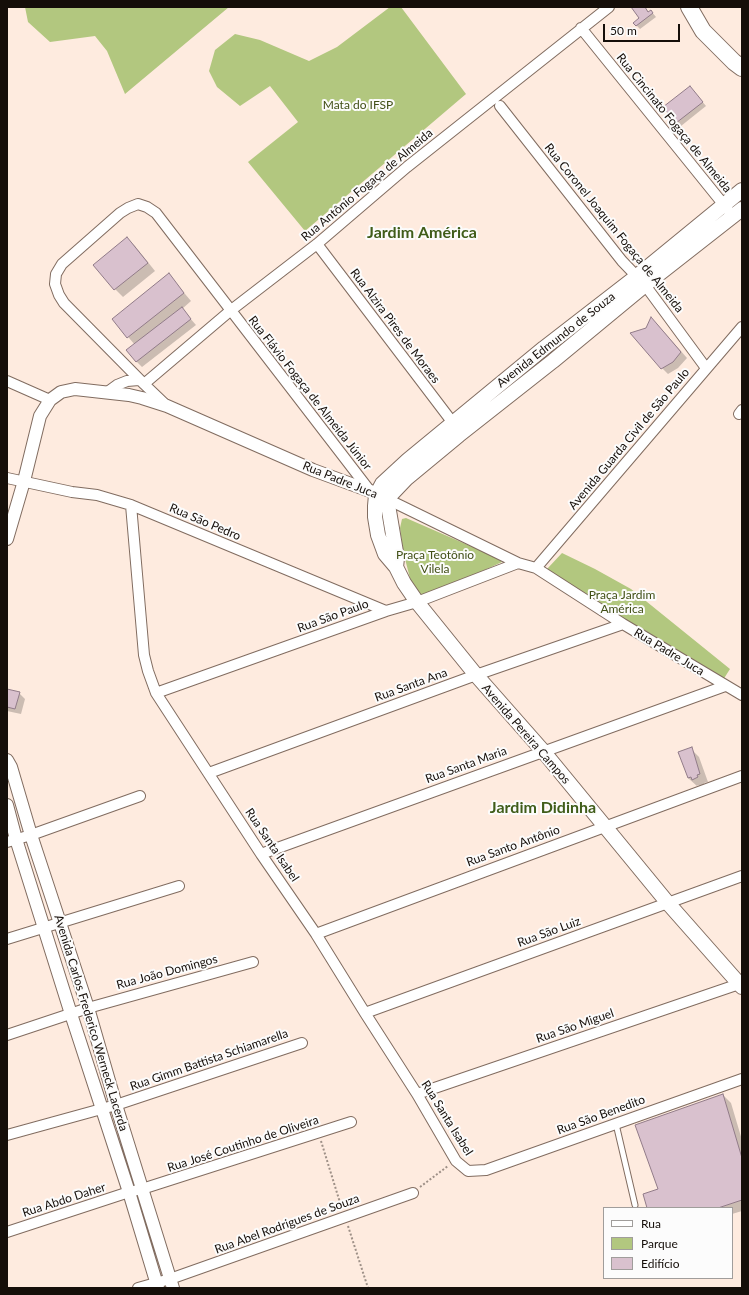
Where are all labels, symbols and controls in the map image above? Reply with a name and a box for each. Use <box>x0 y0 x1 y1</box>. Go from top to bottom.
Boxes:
scale bar <box>605 16 682 42</box>
text: 50 m <box>610 23 637 38</box>
street label: Rua Cincinato Fogaça de Almeida <box>613 51 735 195</box>
park label: Mata do IFSP <box>323 98 393 112</box>
street label: Rua Antônio Fogaça de Almeida <box>298 126 436 244</box>
street label: Rua Coronel Joaquim Fogaça de Almeida <box>541 141 687 315</box>
district label: Jardim América <box>367 223 477 243</box>
street label: Rua Alzira Pires de Moraes <box>347 266 443 386</box>
street label: Avenida Edmundo de Souza <box>494 289 618 391</box>
street label: Rua Flávio Fogaça de Almeida Júnior <box>245 313 375 473</box>
street label: Avenida Guarda Civil de São Paulo <box>566 365 692 513</box>
street label: Rua Padre Juca <box>300 458 380 502</box>
street label: Rua São Pedro <box>167 500 243 544</box>
park label: Praça Teotônio Vilela <box>396 548 474 576</box>
park label: Praça Jardim América <box>589 588 655 616</box>
street label: Rua São Paulo <box>296 596 370 636</box>
street label: Rua Padre Juca <box>631 625 707 679</box>
street label: Rua Santa Ana <box>373 665 449 705</box>
street label: Avenida Pereira Campos <box>479 681 573 787</box>
street label: Rua Santa Maria <box>423 744 509 786</box>
district label: Jardim Didinha <box>490 798 596 818</box>
street label: Rua Santa Isabel <box>242 806 302 884</box>
street label: Rua Santo Antônio <box>464 822 562 870</box>
street label: Avenida Carlos Frederico Werneck Lacerda <box>51 913 131 1133</box>
street label: Rua São Luiz <box>515 914 583 950</box>
street label: Rua João Domingos <box>115 952 219 992</box>
street label: Rua São Miguel <box>534 1006 616 1046</box>
street label: Rua Gimm Battista Schiamarella <box>128 1026 290 1094</box>
street label: Rua Santa Isabel <box>418 1078 476 1158</box>
street label: Rua São Benedito <box>555 1092 647 1138</box>
street label: Rua José Coutinho de Oliveira <box>166 1113 320 1175</box>
street label: Rua Abdo Daher <box>21 1180 107 1220</box>
street label: Rua Abel Rodrigues de Souza <box>213 1191 361 1257</box>
legend <box>603 1207 733 1279</box>
text: Rua <box>641 1216 661 1231</box>
text: Parque <box>641 1236 678 1251</box>
text: Edifício <box>641 1256 680 1271</box>

